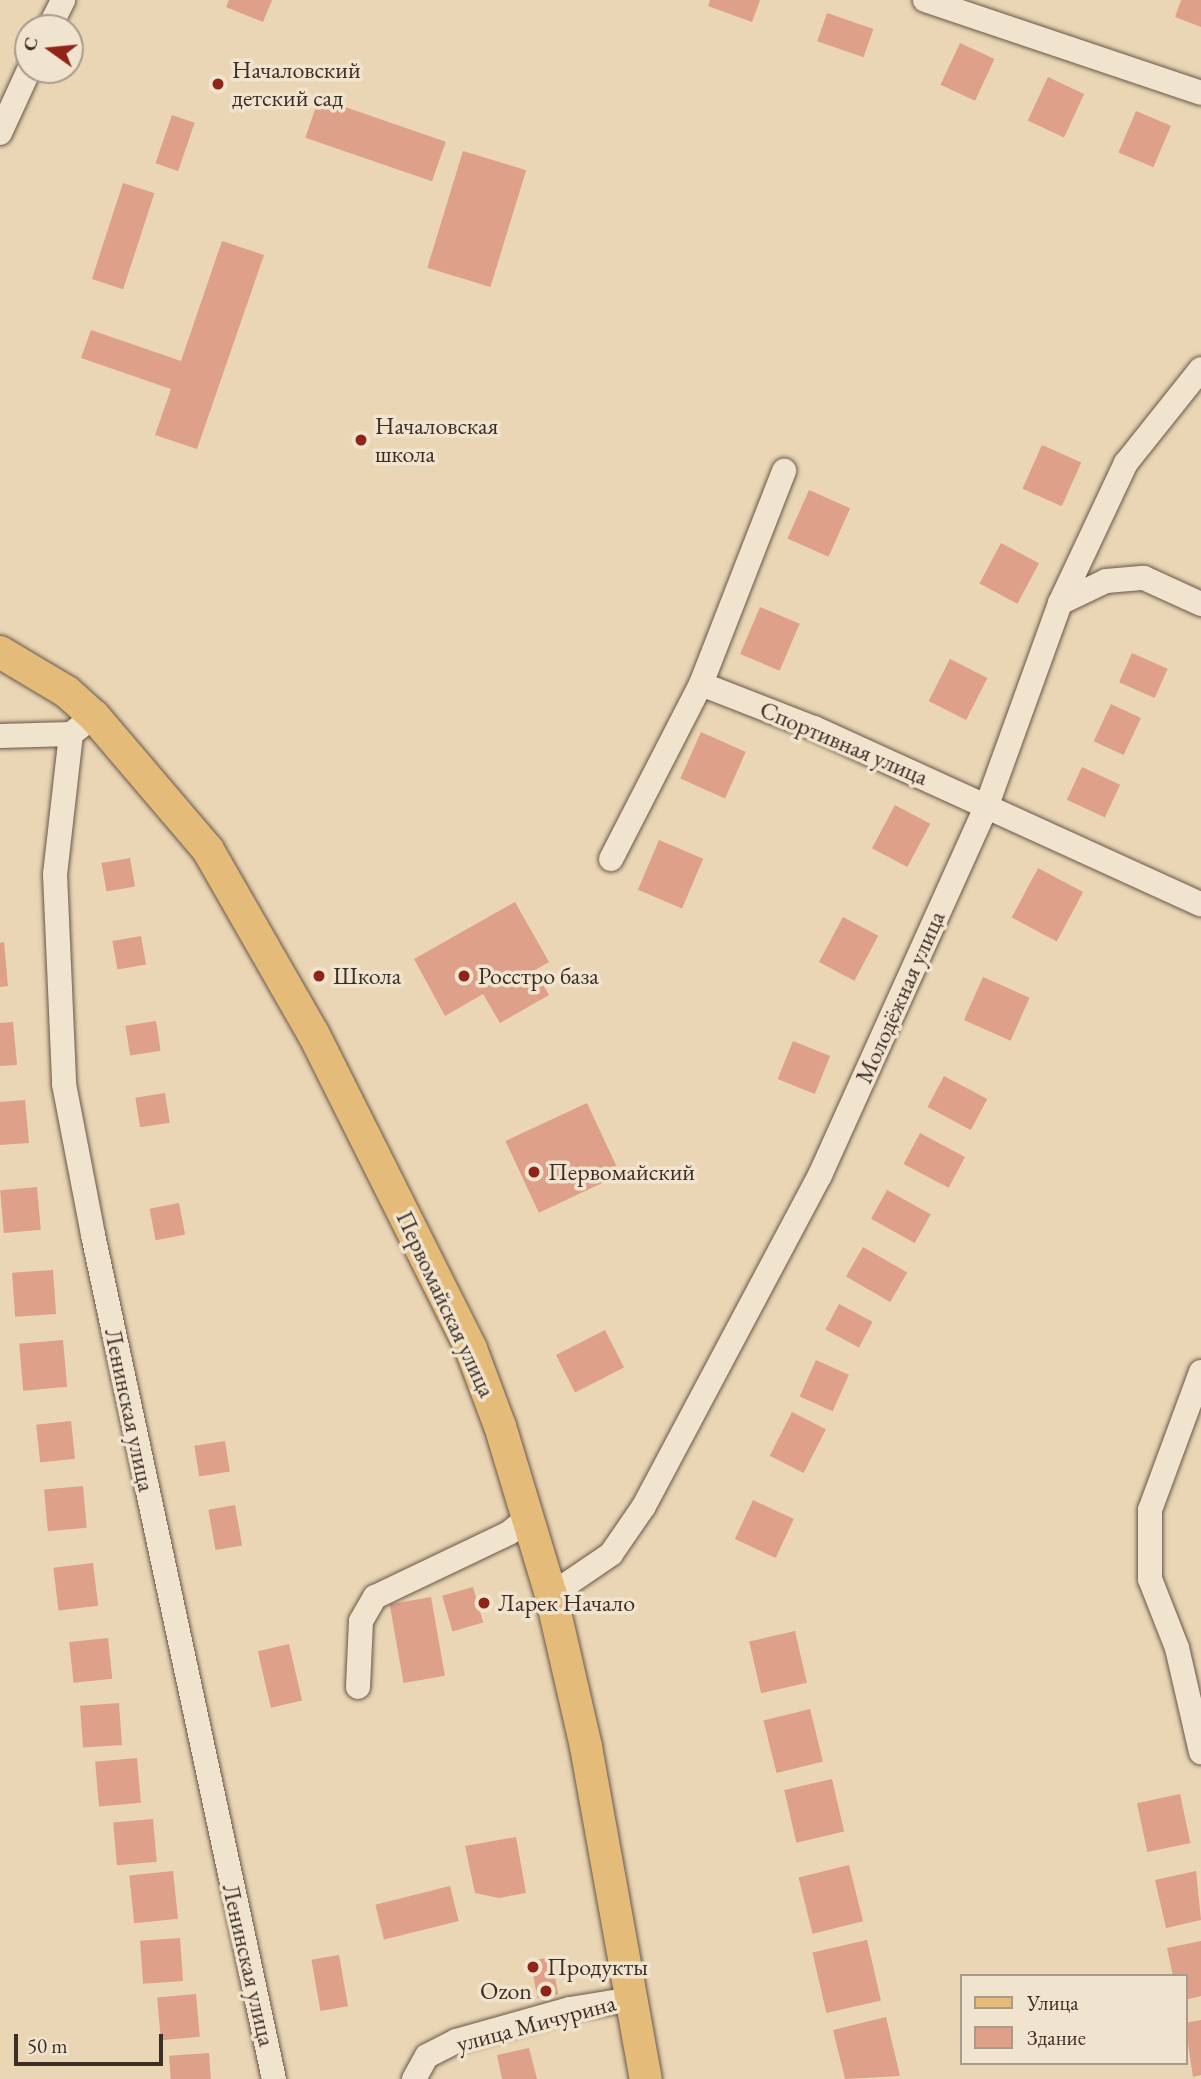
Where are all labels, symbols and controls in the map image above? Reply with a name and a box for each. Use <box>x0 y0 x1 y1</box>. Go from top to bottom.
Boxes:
north arrow <box>14 14 84 84</box>
text: С <box>16 34 44 54</box>
place label: Началовский детский сад <box>232 56 361 112</box>
marker: Началовский детский сад <box>210 76 226 92</box>
place label: Началовская школа <box>375 412 498 468</box>
marker: Началовская школа <box>353 432 369 448</box>
street label: Спортивная улица <box>756 695 932 791</box>
street label: Молодёжная улица <box>849 906 951 1088</box>
place label: Школа <box>333 962 401 990</box>
place label: Росстро база <box>478 962 599 990</box>
marker: Школа <box>311 968 327 984</box>
marker: Росстро база <box>456 968 472 984</box>
place label: Первомайский <box>548 1158 695 1186</box>
marker: Первомайский <box>526 1164 542 1180</box>
street label: Первомайская улица <box>390 1206 502 1402</box>
street label: Ленинская улица <box>99 1326 161 1494</box>
place label: Ларек Начало <box>498 1589 635 1617</box>
marker: Ларек Начало <box>476 1595 492 1611</box>
street label: Ленинская улица <box>216 1881 282 2049</box>
place label: Продукты <box>547 1953 648 1981</box>
marker: Продукты <box>525 1959 541 1975</box>
legend <box>960 1974 1187 2065</box>
place label: Ozon <box>480 1977 532 2005</box>
marker: Ozon <box>538 1983 554 1999</box>
street label: улица Мичурина <box>453 1988 619 2058</box>
text: Улица <box>1027 1989 1079 2016</box>
scale bar <box>18 2020 166 2064</box>
text: Здание <box>1027 2024 1086 2051</box>
text: 50 m <box>27 2032 68 2059</box>

